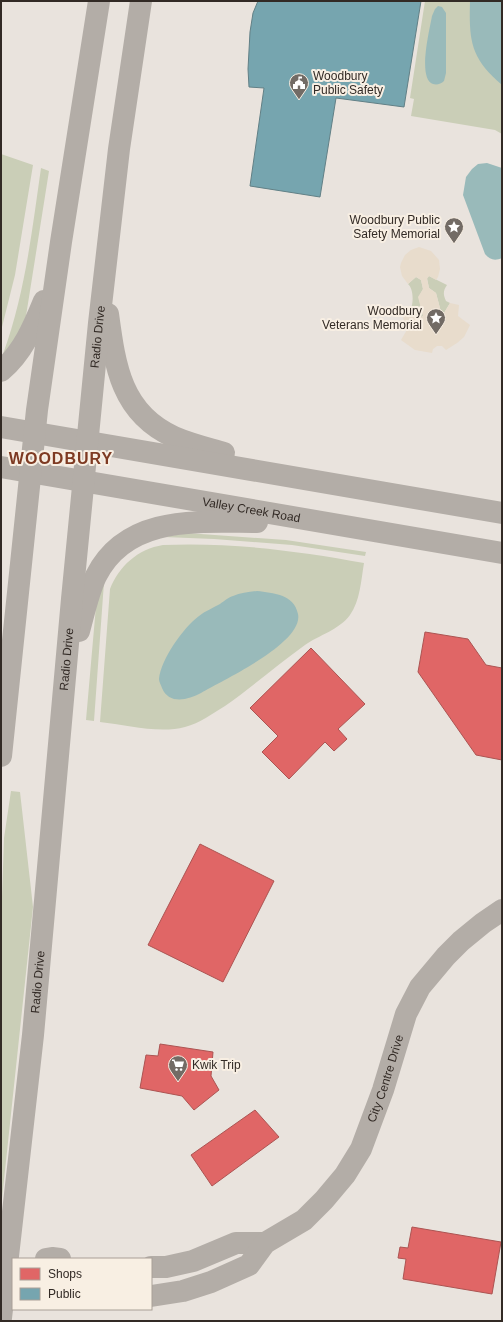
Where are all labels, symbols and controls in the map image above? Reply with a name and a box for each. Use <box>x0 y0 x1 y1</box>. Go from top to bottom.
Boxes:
place label: Woodbury Public Safety <box>313 69 383 97</box>
public building icon: Woodbury Public Safety <box>288 72 310 100</box>
place label: Woodbury Public Safety Memorial <box>350 213 440 241</box>
place icon: Woodbury Public Safety Memorial <box>443 216 465 244</box>
street label: Radio Drive <box>88 304 108 369</box>
place label: Woodbury Veterans Memorial <box>322 304 422 332</box>
place icon: Woodbury Veterans Memorial <box>425 307 447 335</box>
district label: WOODBURY <box>9 450 113 467</box>
street label: Valley Creek Road <box>201 495 301 525</box>
street label: Radio Drive <box>57 627 76 691</box>
street label: Radio Drive <box>28 950 48 1014</box>
street label: City Centre Drive <box>365 1033 406 1124</box>
supermarket icon: Kwik Trip <box>167 1054 189 1082</box>
place label: Kwik Trip <box>192 1058 241 1072</box>
legend <box>12 1258 152 1310</box>
text: Shops <box>48 1267 82 1281</box>
text: Public <box>48 1287 81 1301</box>

